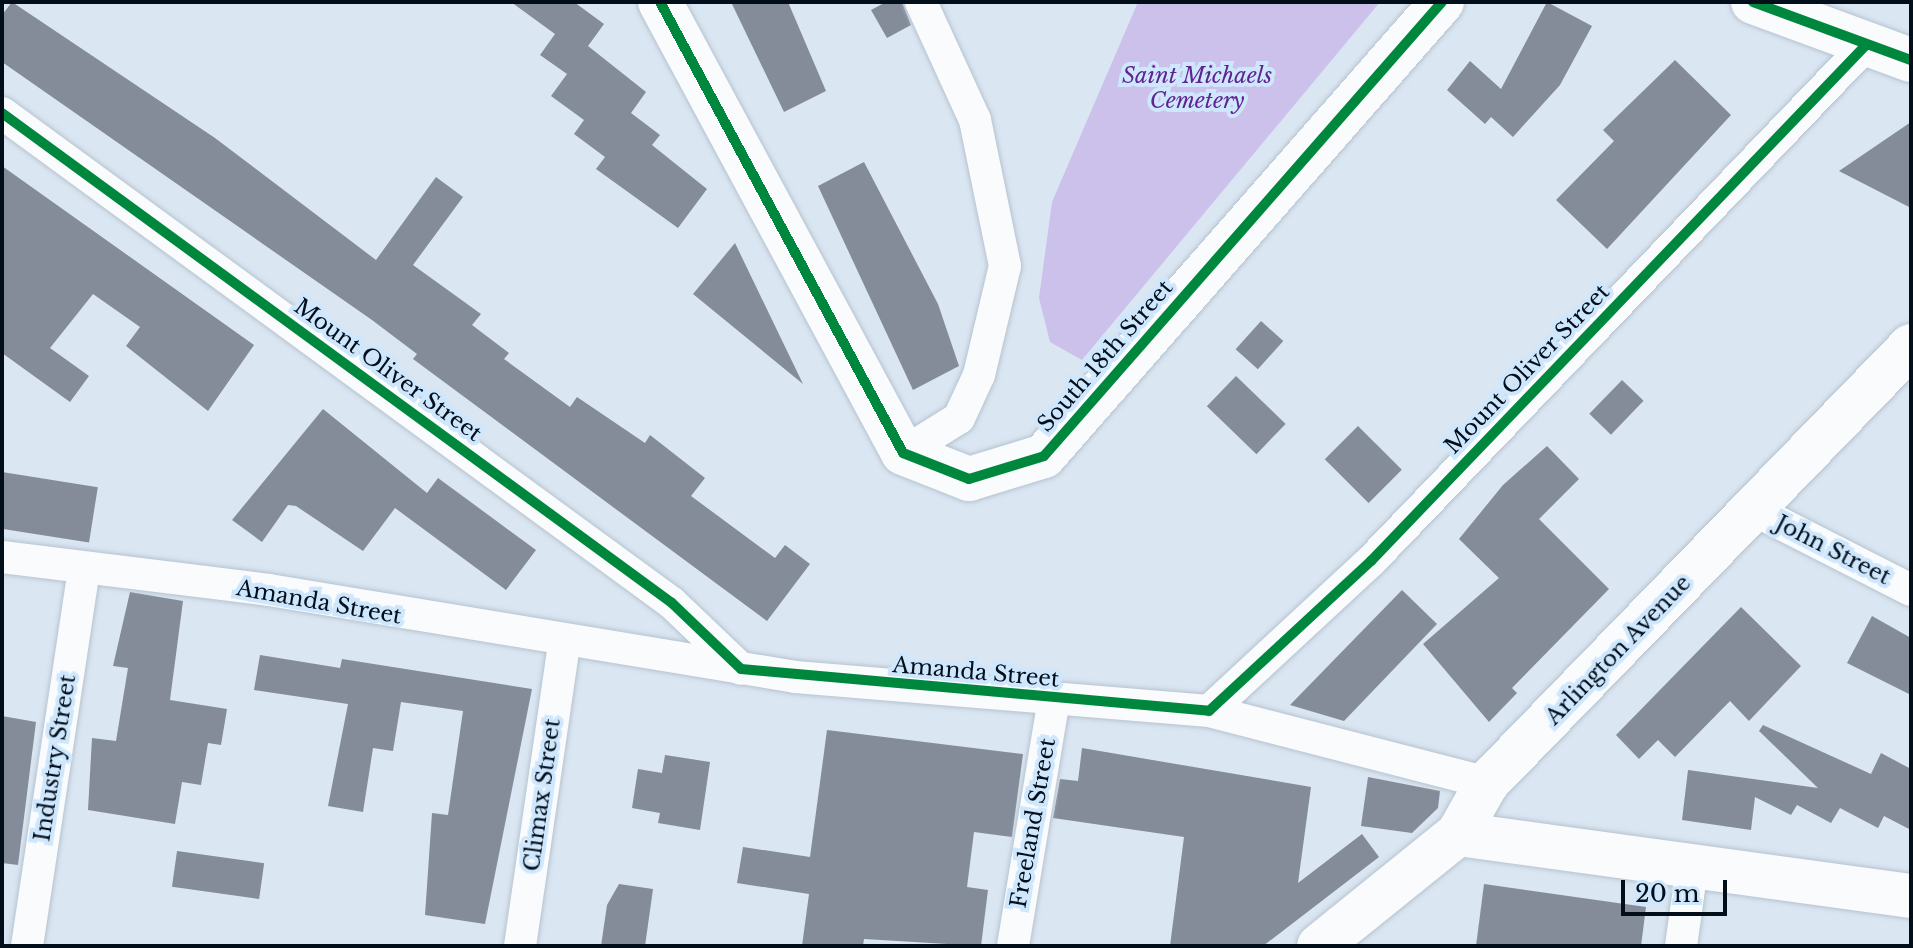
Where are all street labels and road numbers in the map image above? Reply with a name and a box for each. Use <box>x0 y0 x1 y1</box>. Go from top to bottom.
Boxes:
street label: South 18th Street <box>1032 275 1178 437</box>
street label: Mount Oliver Street <box>1439 279 1615 459</box>
street label: Mount Oliver Street <box>289 293 487 447</box>
street label: John Street <box>1771 510 1895 590</box>
street label: Arlington Avenue <box>1540 569 1696 731</box>
street label: Amanda Street <box>234 574 404 630</box>
street label: Amanda Street <box>891 652 1061 692</box>
street label: Industry Street <box>29 672 81 844</box>
street label: Climax Street <box>518 717 566 873</box>
street label: Freeland Street <box>1005 736 1061 910</box>

